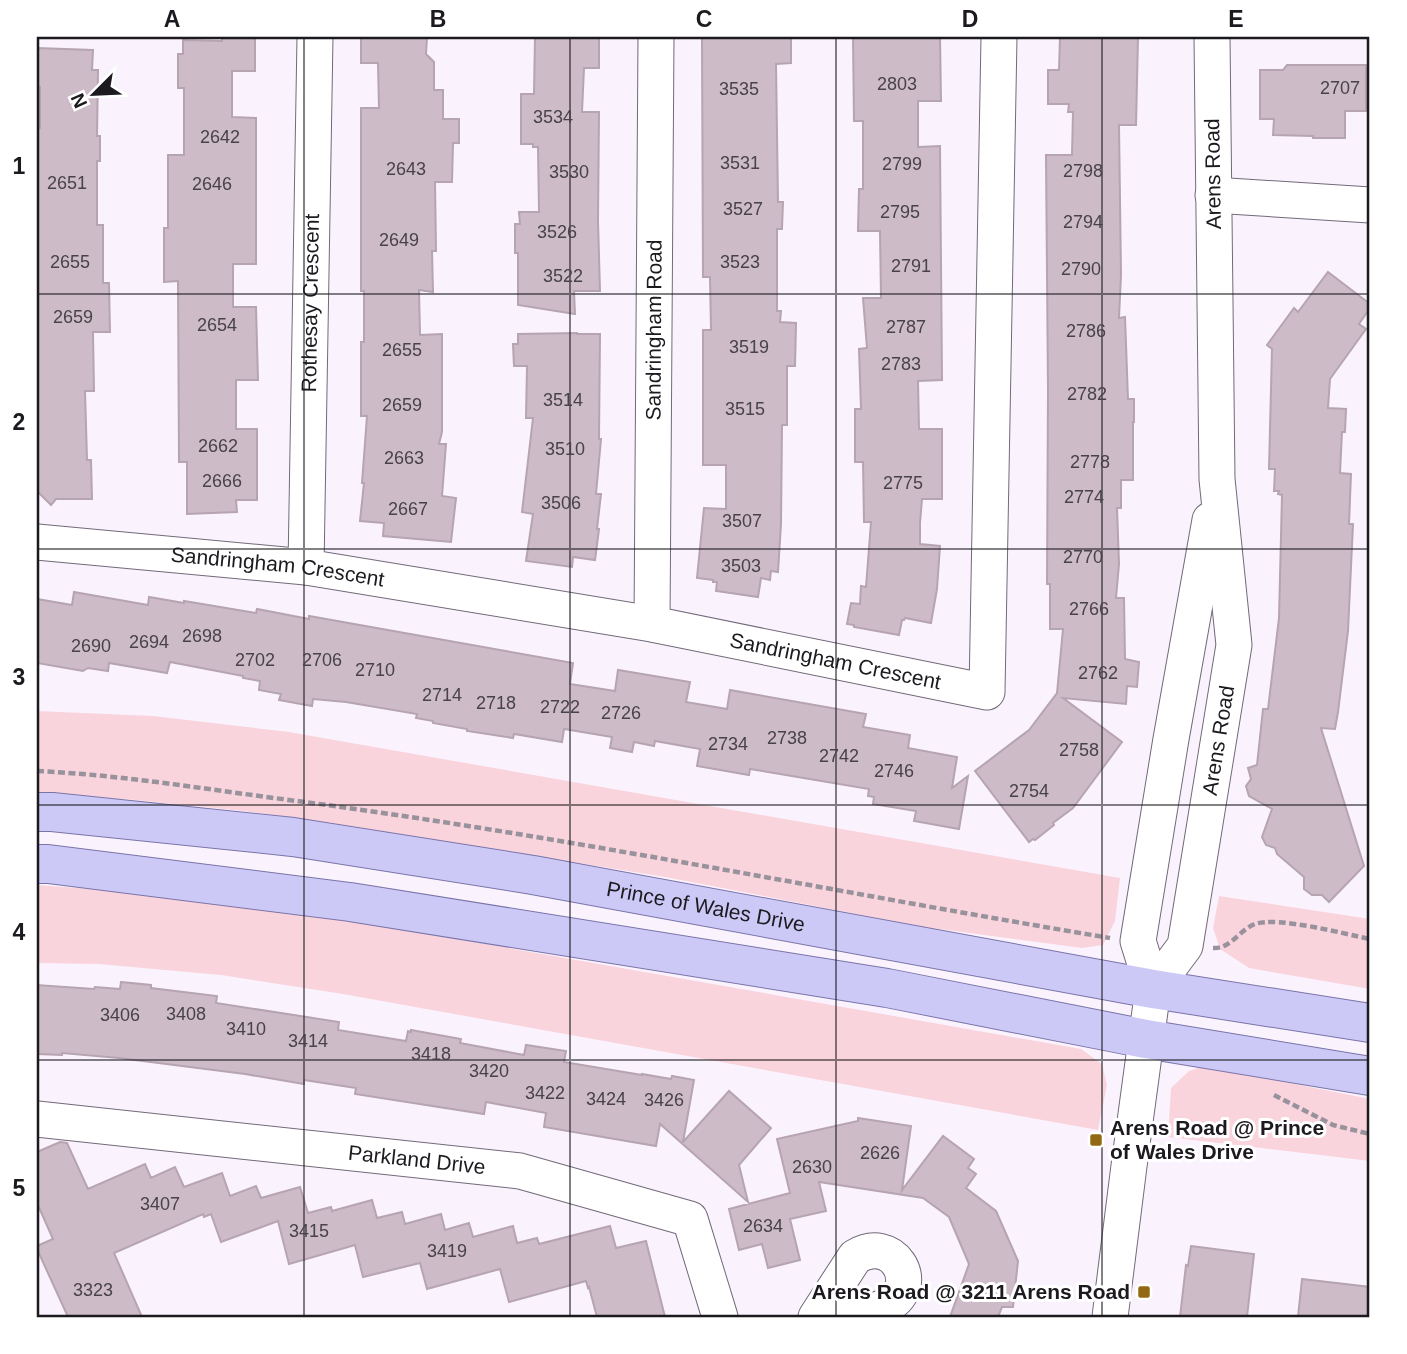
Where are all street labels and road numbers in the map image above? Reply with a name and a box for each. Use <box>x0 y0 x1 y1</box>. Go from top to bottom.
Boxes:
street label: Arens Road <box>1200 118 1225 230</box>
street label: Rothesay Crescent <box>297 213 323 393</box>
street label: Sandringham Road <box>641 239 666 421</box>
street label: Sandringham Crescent <box>170 543 386 591</box>
street label: Sandringham Crescent <box>728 628 943 693</box>
street label: Arens Road <box>1198 684 1238 797</box>
street label: Prince of Wales Drive <box>605 877 807 936</box>
street label: Parkland Drive <box>347 1141 487 1178</box>

